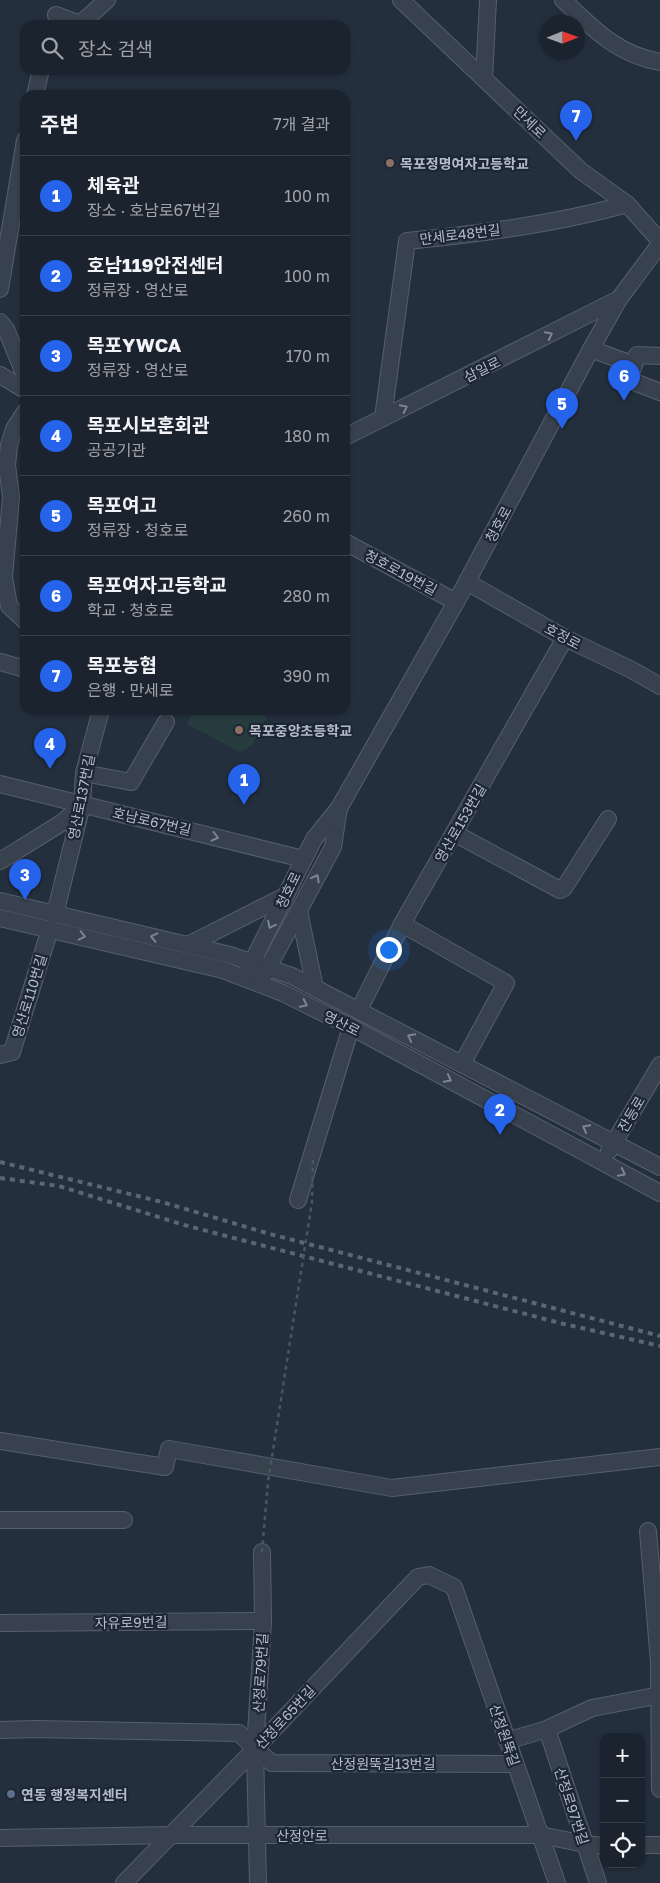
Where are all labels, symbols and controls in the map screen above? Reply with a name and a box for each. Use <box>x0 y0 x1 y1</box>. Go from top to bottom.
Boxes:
north arrow <box>540 15 585 60</box>
search box <box>20 20 350 75</box>
icon: search <box>38 34 66 62</box>
text: 장소 검색 <box>78 37 153 60</box>
pin: 7 <box>560 100 592 141</box>
street label: 만세로 <box>510 102 550 142</box>
text: 주변 <box>40 111 79 137</box>
text: 7개 결과 <box>273 114 330 134</box>
place label: 목포정명여자고등학교 <box>400 155 529 172</box>
marker: 목포정명여자고등학교 <box>384 157 396 169</box>
text: 체육관 <box>87 173 139 196</box>
text: 1 <box>52 186 60 206</box>
text: 100 m <box>284 186 330 206</box>
text: 장소 · 호남로67번길 <box>87 200 221 220</box>
street label: 만세로48번길 <box>419 221 501 247</box>
text: 호남119안전센터 <box>87 253 224 276</box>
text: 2 <box>51 266 61 286</box>
text: 100 m <box>284 266 330 286</box>
text: 정류장 · 영산로 <box>87 280 188 300</box>
one-way arrow <box>544 331 553 341</box>
text: 목포YWCA <box>87 333 181 356</box>
text: 3 <box>51 346 61 366</box>
text: 170 m <box>286 346 330 366</box>
street label: 삼일로 <box>461 353 503 385</box>
text: 정류장 · 영산로 <box>87 360 188 380</box>
pin: 6 <box>608 360 640 401</box>
pin: 5 <box>546 388 578 429</box>
one-way arrow <box>399 403 408 414</box>
text: 목포시보훈회관 <box>87 413 209 436</box>
text: 4 <box>51 426 61 446</box>
text: 180 m <box>284 426 330 446</box>
text: 공공기관 <box>87 440 146 460</box>
text: 목포여고 <box>87 493 157 516</box>
street label: 청호로 <box>481 503 515 545</box>
text: 5 <box>51 506 61 526</box>
text: 260 m <box>283 506 330 526</box>
text: 정류장 · 청호로 <box>87 520 188 540</box>
street label: 청호로19번길 <box>362 546 440 598</box>
text: 목포여자고등학교 <box>87 573 227 596</box>
text: 6 <box>51 586 61 606</box>
text: 280 m <box>283 586 330 606</box>
text: 학교 · 청호로 <box>87 600 173 620</box>
street label: 호정로 <box>542 619 584 653</box>
text: 목포농협 <box>87 653 157 676</box>
text: 7 <box>52 666 60 686</box>
text: 390 m <box>283 666 330 686</box>
text: 은행 · 만세로 <box>87 680 173 700</box>
place label: 목포중앙초등학교 <box>249 722 352 739</box>
marker: 목포중앙초등학교 <box>233 724 245 736</box>
pin: 4 <box>34 728 66 769</box>
street label: 영산로137번길 <box>64 753 98 841</box>
pin: 1 <box>228 764 260 805</box>
street label: 영산로153번길 <box>431 781 489 865</box>
street label: 호남로67번길 <box>111 804 193 838</box>
one-way arrow <box>210 831 218 841</box>
pin: 3 <box>9 859 41 900</box>
street label: 청호로 <box>272 869 304 911</box>
one-way arrow <box>310 875 320 884</box>
one-way arrow <box>267 919 277 928</box>
one-way arrow <box>77 930 86 941</box>
one-way arrow <box>150 932 159 943</box>
your location <box>376 937 402 963</box>
street label: 영산로110번길 <box>8 952 50 1040</box>
one-way arrow <box>299 998 308 1008</box>
street label: 영산로 <box>321 1007 363 1039</box>
one-way arrow <box>407 1033 416 1043</box>
one-way arrow <box>443 1073 452 1083</box>
street label: 잔등로 <box>614 1093 648 1135</box>
pin: 2 <box>484 1094 516 1135</box>
one-way arrow <box>582 1124 591 1134</box>
one-way arrow <box>617 1167 626 1177</box>
street label: 자유로9번길 <box>94 1613 168 1631</box>
street label: 산정로79번길 <box>249 1632 271 1714</box>
street label: 산정로65번길 <box>251 1682 319 1752</box>
street label: 산정원뚝길 <box>486 1702 524 1768</box>
map controls <box>600 1733 645 1868</box>
button: + <box>600 1733 645 1778</box>
street label: 산정원뚝길13번길 <box>330 1755 436 1772</box>
street label: 산정로97번길 <box>552 1765 592 1847</box>
button: − <box>600 1778 645 1823</box>
place label: 연동 행정복지센터 <box>21 1786 128 1803</box>
marker: 연동 행정복지센터 <box>5 1788 17 1800</box>
button: locate <box>600 1823 645 1868</box>
street label: 산정안로 <box>276 1827 328 1844</box>

